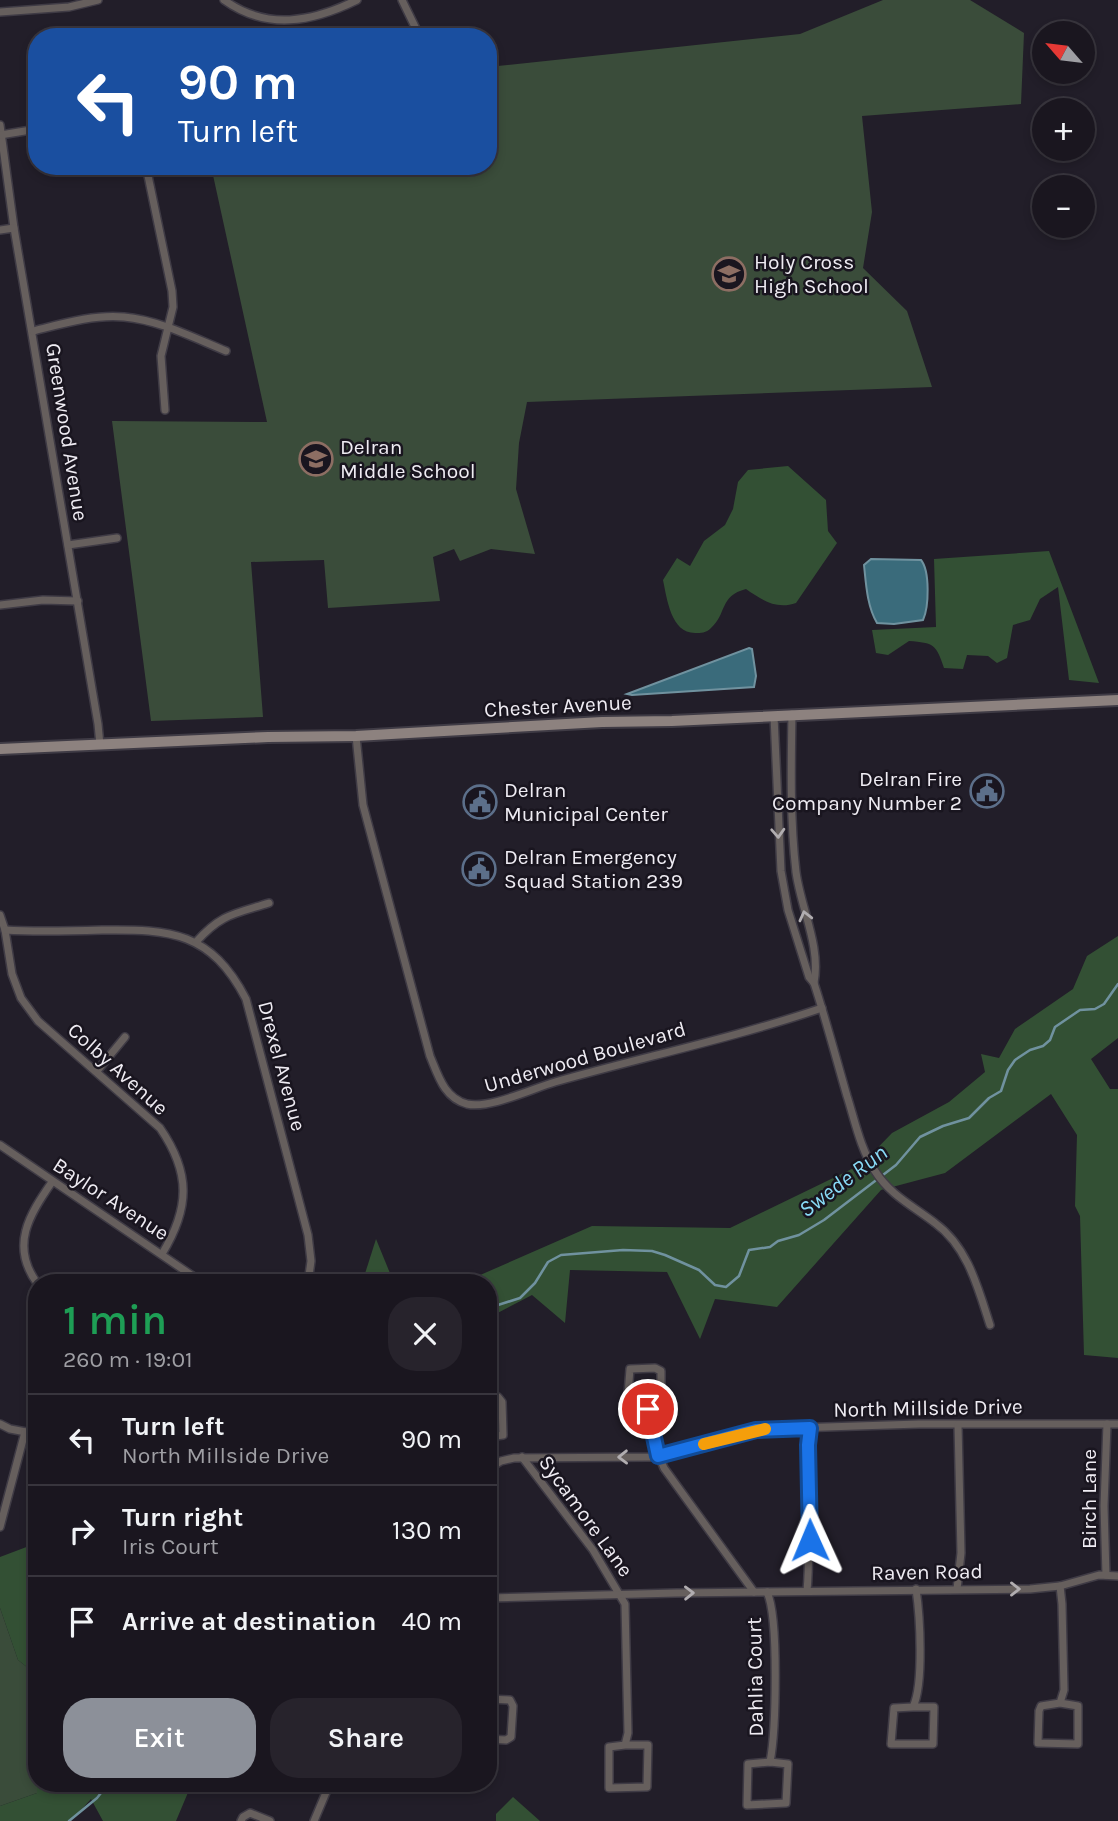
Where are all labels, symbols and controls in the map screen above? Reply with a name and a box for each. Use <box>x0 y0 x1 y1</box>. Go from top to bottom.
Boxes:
north arrow <box>1032 21 1096 84</box>
map controls <box>1032 21 1095 238</box>
text: 90 m <box>178 54 298 111</box>
icon: left <box>63 56 154 147</box>
button: + <box>1032 98 1095 161</box>
text: Turn left <box>178 113 298 150</box>
button: − <box>1032 175 1095 238</box>
place label: Holy Cross High School <box>754 250 869 298</box>
school or university icon: Holy Cross High School <box>710 255 748 293</box>
street label: Greenwood Avenue <box>41 341 93 523</box>
place label: Delran Middle School <box>340 435 476 483</box>
school or university icon: Delran Middle School <box>297 440 335 478</box>
street label: Chester Avenue <box>484 690 632 722</box>
place label: Delran Fire Company Number 2 <box>772 767 962 815</box>
public building icon: Delran Fire Company Number 2 <box>968 772 1006 810</box>
place label: Delran Municipal Center <box>504 778 668 826</box>
public building icon: Delran Municipal Center <box>461 783 499 821</box>
one-way arrow <box>771 828 786 839</box>
place label: Delran Emergency Squad Station 239 <box>504 845 683 893</box>
public building icon: Delran Emergency Squad Station 239 <box>460 850 498 888</box>
one-way arrow <box>799 910 813 922</box>
street label: Drexel Avenue <box>253 998 311 1134</box>
street label: Underwood Boulevard <box>481 1017 689 1097</box>
street label: Colby Avenue <box>63 1018 173 1120</box>
water label: Swede Run <box>793 1139 893 1223</box>
street label: Baylor Avenue <box>49 1153 173 1245</box>
text: 1 min <box>63 1295 167 1345</box>
button: close <box>388 1297 462 1371</box>
text: 260 m · 19:01 <box>63 1346 193 1373</box>
pin <box>618 1379 678 1439</box>
icon: arrive <box>629 1390 667 1428</box>
street label: North Millside Drive <box>833 1394 1023 1422</box>
text: Turn left <box>122 1411 224 1442</box>
icon: left <box>63 1421 101 1459</box>
text: 90 m <box>401 1424 462 1455</box>
text: North Millside Drive <box>122 1442 329 1469</box>
street label: Birch Lane <box>1077 1449 1101 1549</box>
one-way arrow <box>618 1450 629 1465</box>
street label: Sycamore Lane <box>534 1451 638 1581</box>
text: Turn right <box>122 1502 243 1533</box>
position arrow <box>773 1503 847 1577</box>
icon: right <box>63 1512 101 1550</box>
text: 130 m <box>392 1515 462 1546</box>
text: Iris Court <box>122 1533 219 1560</box>
street label: Raven Road <box>871 1559 983 1585</box>
one-way arrow <box>1010 1581 1021 1597</box>
one-way arrow <box>684 1585 695 1600</box>
icon: arrive <box>63 1603 101 1641</box>
text: Arrive at destination <box>122 1606 376 1637</box>
text: 40 m <box>402 1606 462 1637</box>
street label: Dahlia Court <box>742 1617 768 1737</box>
button: Exit <box>63 1698 256 1778</box>
button: Share <box>270 1698 462 1778</box>

